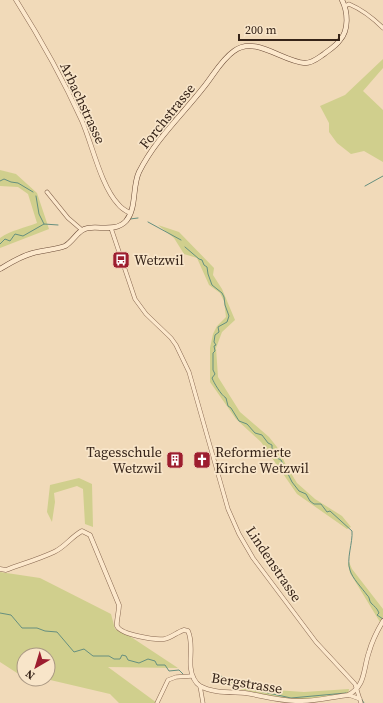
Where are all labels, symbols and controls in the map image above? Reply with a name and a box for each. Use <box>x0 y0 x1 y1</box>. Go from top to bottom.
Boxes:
scale bar <box>239 16 339 42</box>
text: 200 m <box>245 22 277 38</box>
street label: Arbachstrasse <box>55 59 111 147</box>
street label: Forchstrasse <box>134 79 200 153</box>
bus stop icon: Wetzwil <box>111 250 131 270</box>
place label: Wetzwil <box>134 250 184 270</box>
place label: Tagesschule Wetzwil <box>86 442 162 478</box>
place label: Reformierte Kirche Wetzwil <box>215 442 309 478</box>
building icon: Tagesschule Wetzwil <box>165 450 185 470</box>
church icon: Reformierte Kirche Wetzwil <box>192 450 212 470</box>
street label: Lindenstrasse <box>241 522 307 606</box>
north arrow <box>16 647 56 687</box>
text: N <box>22 666 38 683</box>
street label: Bergstrasse <box>210 668 284 698</box>

